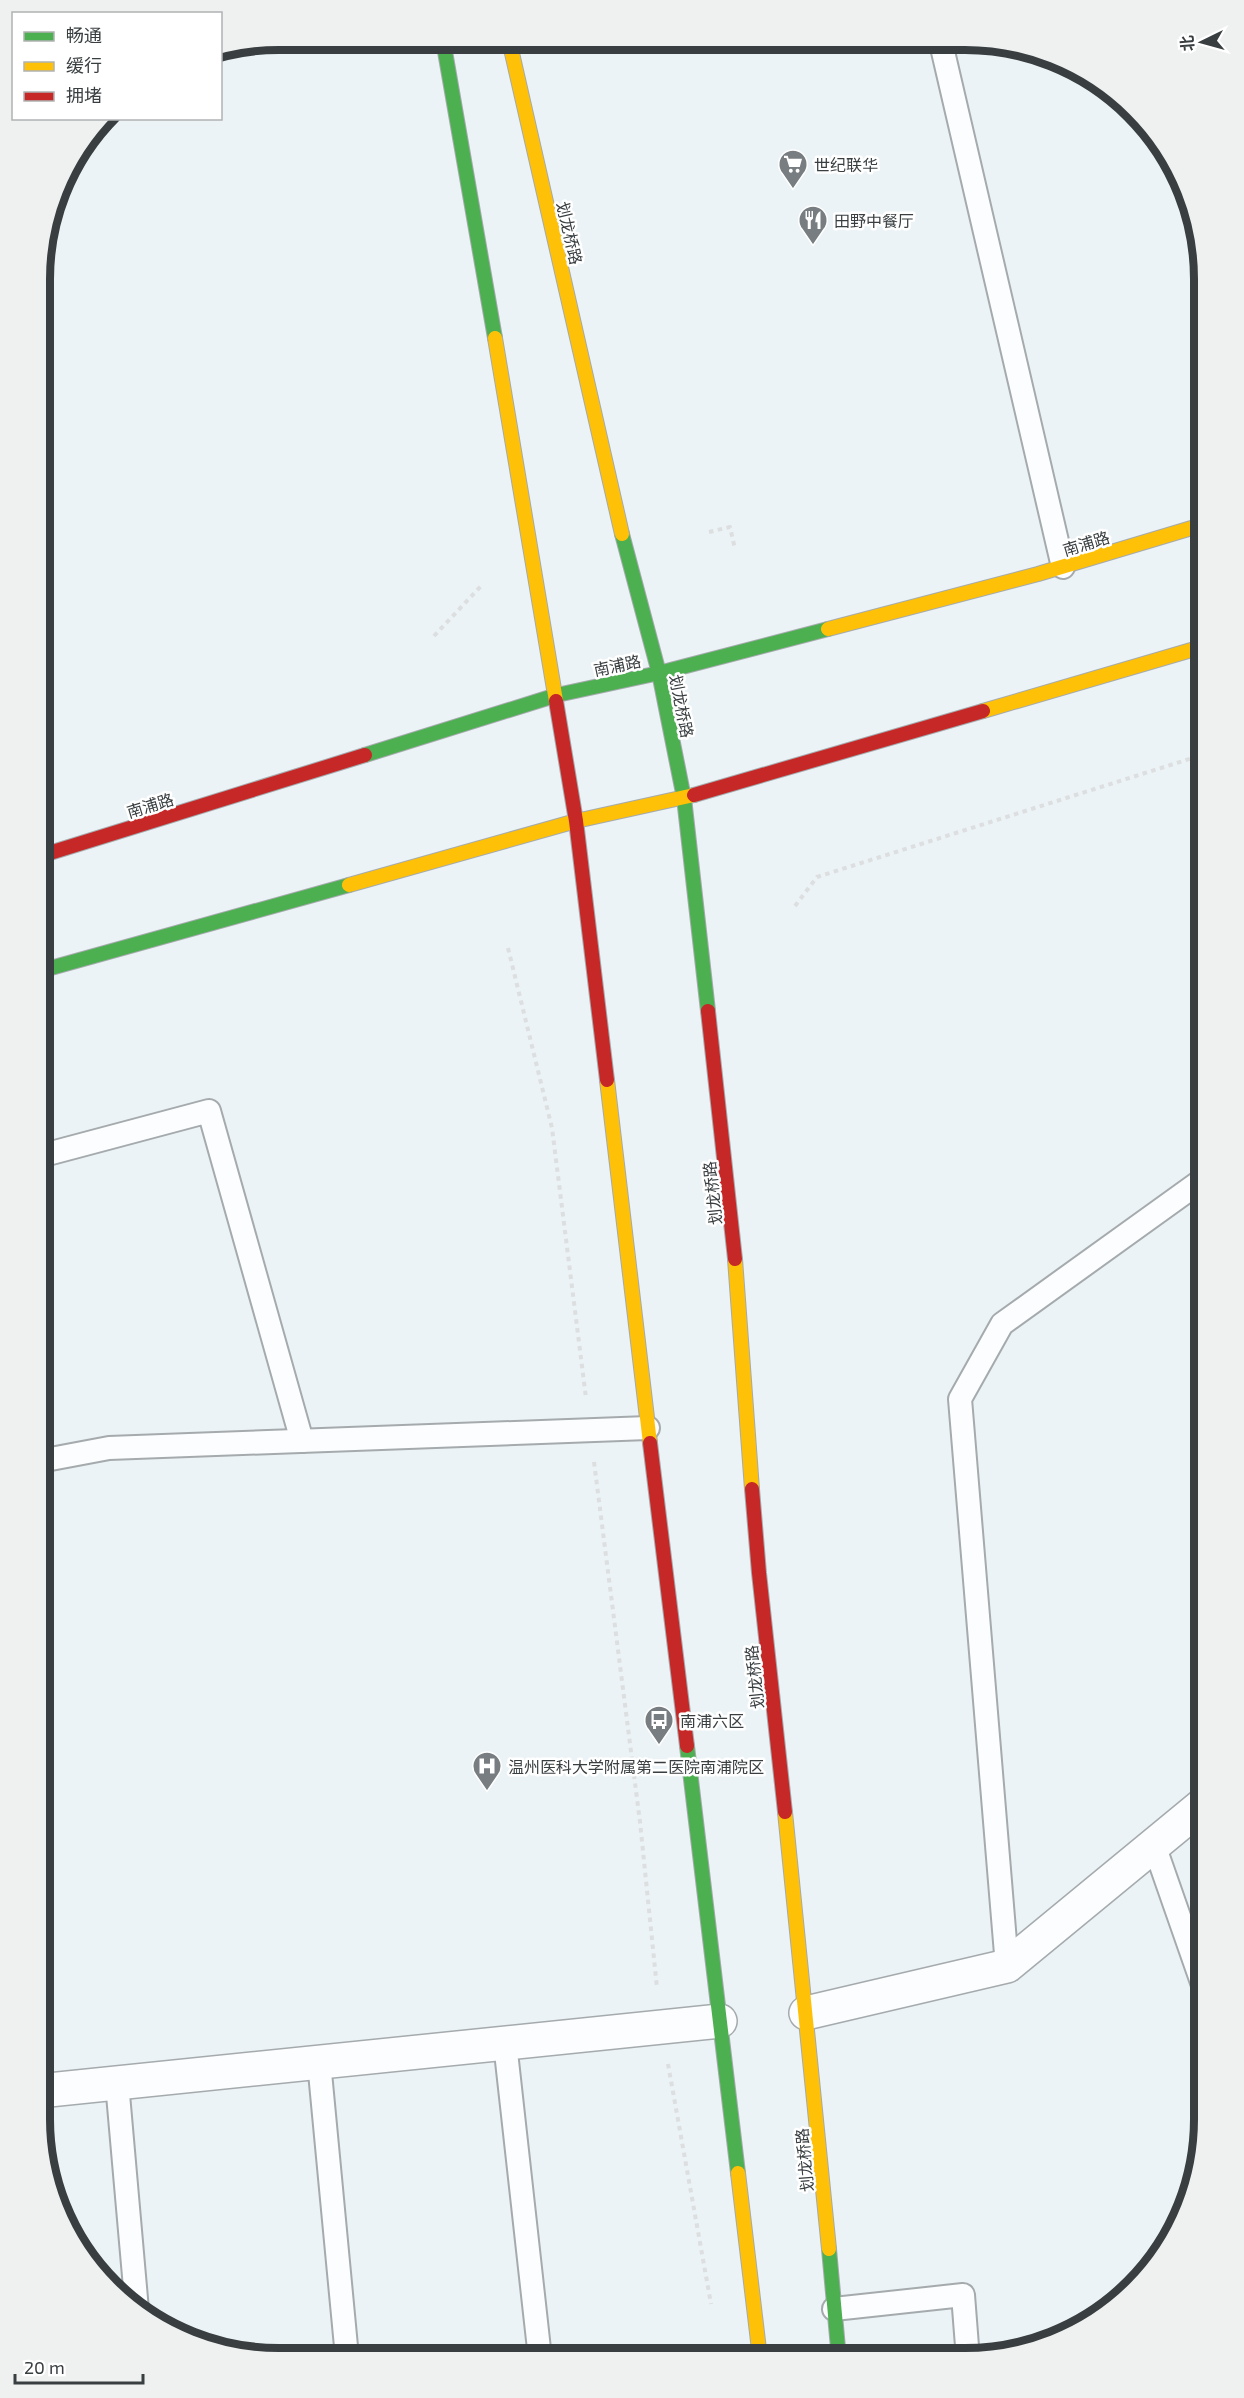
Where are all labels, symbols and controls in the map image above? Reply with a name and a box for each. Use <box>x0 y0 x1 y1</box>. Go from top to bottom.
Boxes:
legend <box>12 12 222 120</box>
north arrow <box>1172 12 1232 72</box>
text: 畅通 <box>66 24 102 46</box>
text: 北 <box>1176 35 1197 52</box>
text: 缓行 <box>66 54 102 76</box>
text: 拥堵 <box>66 84 102 106</box>
supermarket icon: 世纪联华 <box>777 148 809 190</box>
place label: 世纪联华 <box>814 155 878 174</box>
street label: 划龙桥路 <box>554 200 586 266</box>
restaurant icon: 田野中餐厅 <box>797 204 829 246</box>
place label: 田野中餐厅 <box>834 211 914 230</box>
street label: 南浦路 <box>1060 527 1112 559</box>
street label: 南浦路 <box>592 651 642 679</box>
street label: 划龙桥路 <box>667 673 697 739</box>
street label: 南浦路 <box>124 789 176 821</box>
street label: 划龙桥路 <box>699 1160 725 1226</box>
street label: 划龙桥路 <box>741 1644 767 1710</box>
bus stop icon: 南浦六区 <box>643 1704 675 1746</box>
place label: 南浦六区 <box>680 1711 744 1730</box>
hospital icon: 温州医科大学附属第二医院南浦院区 <box>471 1750 503 1792</box>
place label: 温州医科大学附属第二医院南浦院区 <box>508 1757 764 1776</box>
street label: 划龙桥路 <box>792 2127 816 2193</box>
scale bar <box>15 2347 142 2385</box>
text: 20 m <box>24 2356 65 2378</box>

